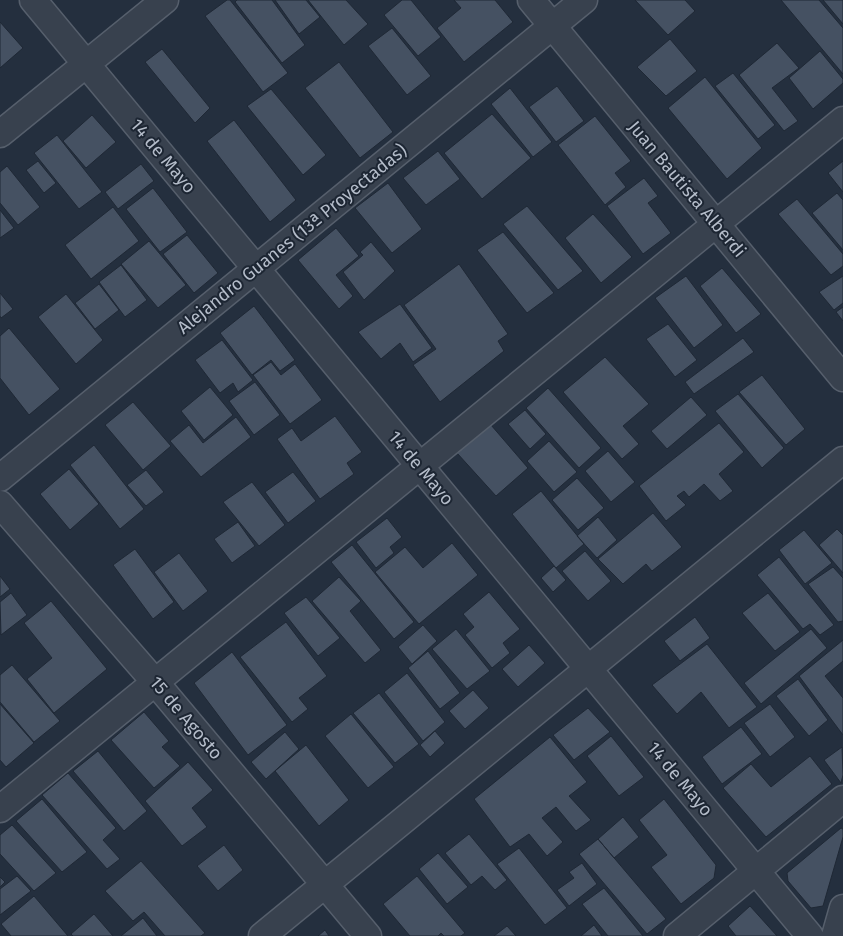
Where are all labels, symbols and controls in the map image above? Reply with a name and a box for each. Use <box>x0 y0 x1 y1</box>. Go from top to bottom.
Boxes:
street label: 14 de Mayo <box>126 114 200 198</box>
street label: Juan Bautista Alberdi <box>623 116 751 262</box>
street label: Alejandro Guanes (13ª Proyectadas) <box>173 139 411 339</box>
street label: 14 de Mayo <box>384 426 458 510</box>
street label: 15 de Agosto <box>145 672 227 764</box>
street label: 14 de Mayo <box>643 737 717 821</box>

